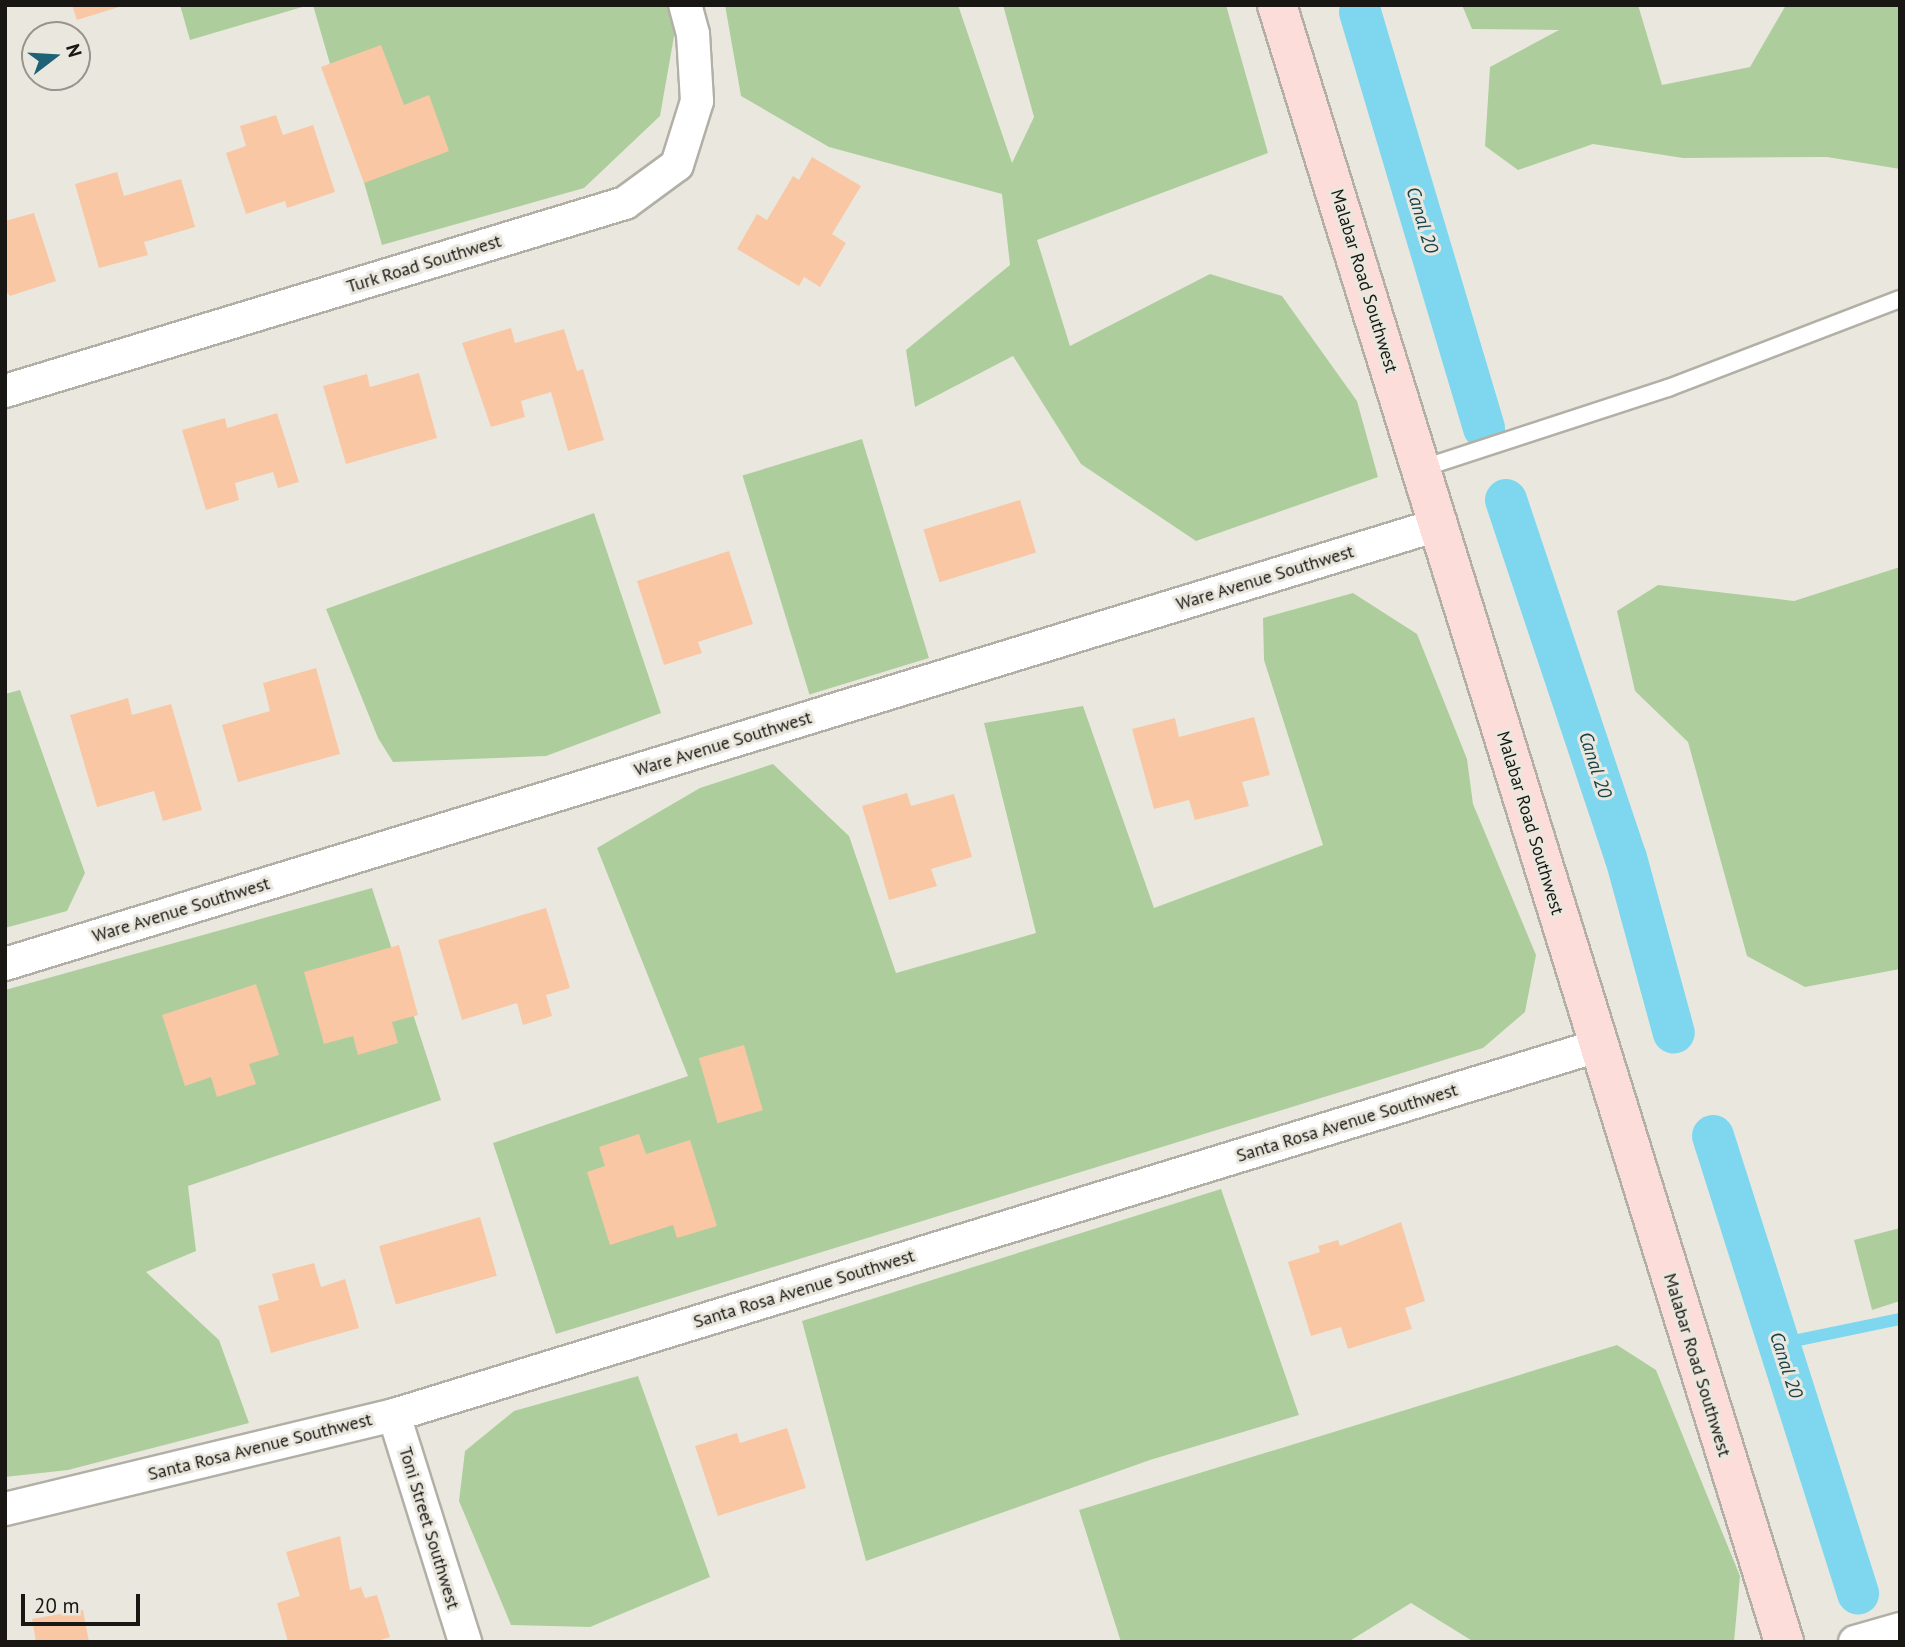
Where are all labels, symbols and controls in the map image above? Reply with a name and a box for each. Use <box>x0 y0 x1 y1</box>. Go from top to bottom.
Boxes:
north arrow <box>21 21 91 91</box>
text: N <box>61 41 87 60</box>
water label: Canal 20 <box>1401 184 1443 256</box>
street label: Malabar Road Southwest <box>1326 187 1402 375</box>
street label: Turk Road Southwest <box>344 230 504 298</box>
street label: Ware Avenue Southwest <box>1173 541 1357 615</box>
street label: Ware Avenue Southwest <box>631 707 815 781</box>
street label: Malabar Road Southwest <box>1492 729 1568 917</box>
water label: Canal 20 <box>1574 729 1616 801</box>
street label: Ware Avenue Southwest <box>89 873 273 947</box>
street label: Santa Rosa Avenue Southwest <box>1234 1079 1460 1167</box>
street label: Santa Rosa Avenue Southwest <box>691 1245 917 1333</box>
street label: Malabar Road Southwest <box>1659 1271 1735 1459</box>
water label: Canal 20 <box>1765 1329 1807 1401</box>
street label: Santa Rosa Avenue Southwest <box>145 1409 375 1485</box>
street label: Toni Street Southwest <box>394 1444 464 1612</box>
scale bar <box>24 1580 144 1624</box>
text: 20 m <box>34 1592 80 1619</box>

